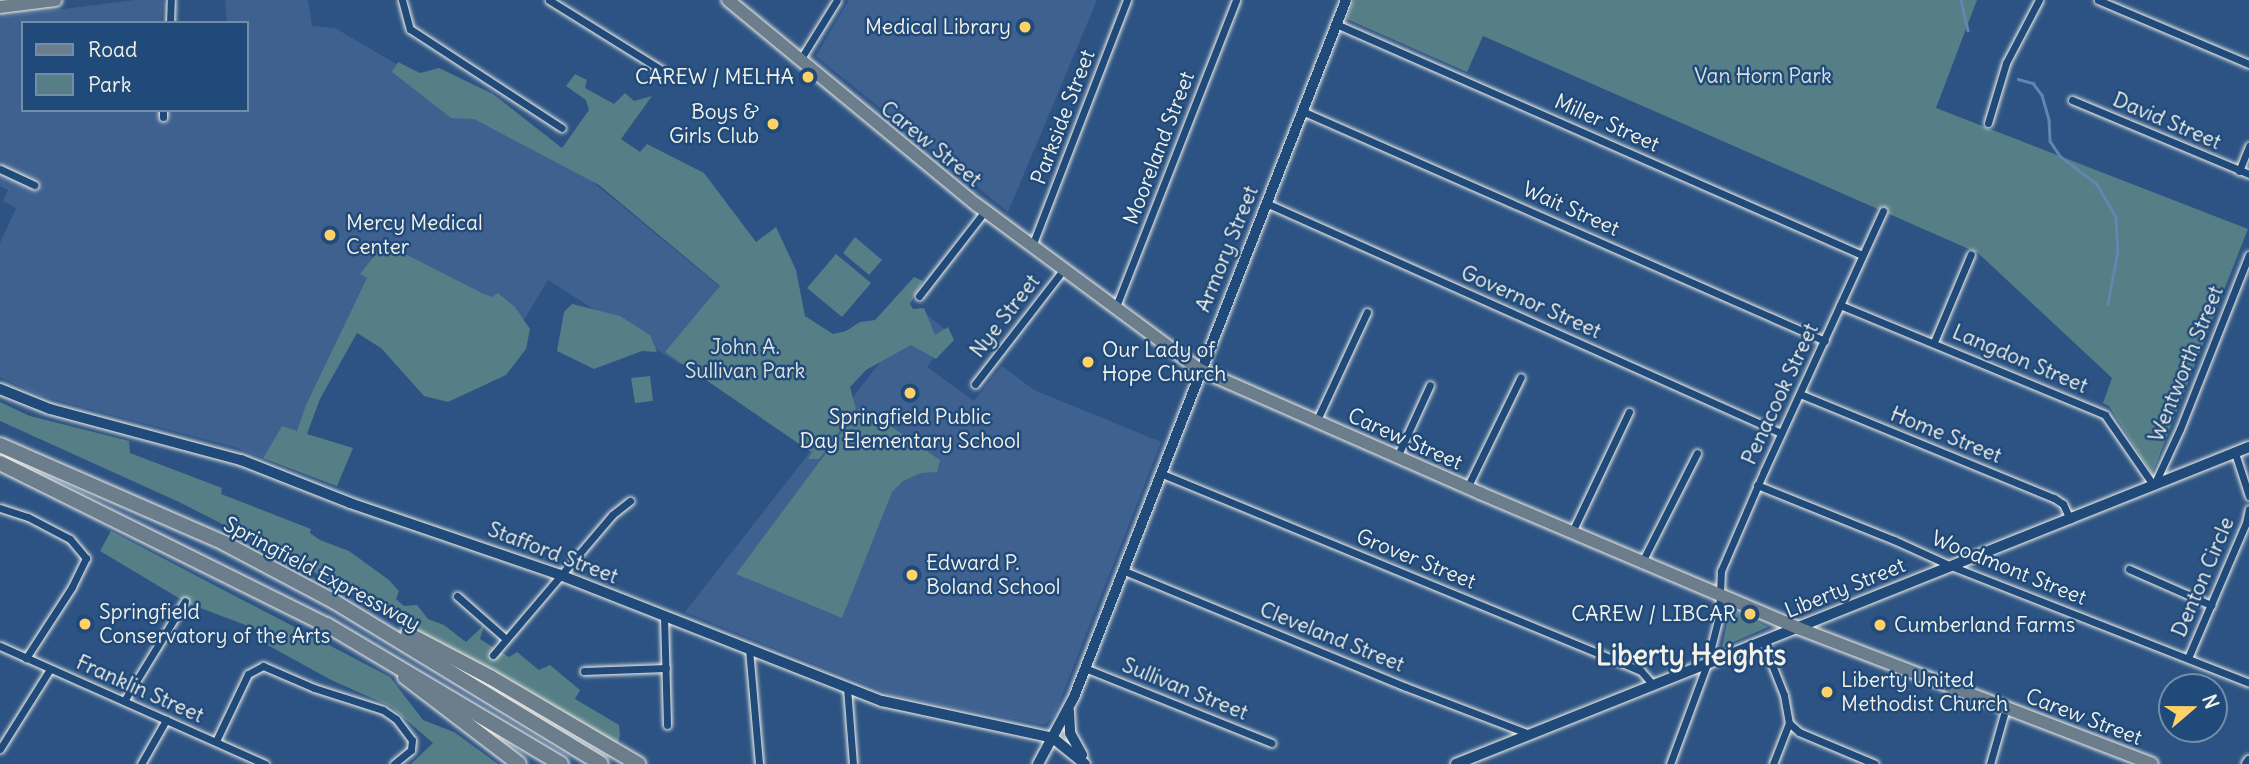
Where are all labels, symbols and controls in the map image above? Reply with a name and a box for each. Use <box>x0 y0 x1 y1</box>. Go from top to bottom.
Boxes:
place label: Medical Library <box>865 14 1011 40</box>
marker: Medical Library <box>1017 19 1033 35</box>
legend <box>21 21 248 112</box>
text: Road <box>88 36 137 63</box>
street label: Parkside Street <box>1026 46 1100 188</box>
park label: Van Horn Park <box>1694 63 1832 89</box>
place label: CAREW / MELHA <box>635 64 794 90</box>
street label: Mooreland Street <box>1118 68 1200 228</box>
marker: CAREW / MELHA <box>800 69 816 85</box>
text: Park <box>88 71 131 98</box>
street label: David Street <box>2109 87 2225 155</box>
street label: Miller Street <box>1551 89 1663 157</box>
street label: Carew Street <box>875 96 987 192</box>
place label: Boys & Girls Club <box>669 99 759 149</box>
marker: Boys & Girls Club <box>765 116 781 132</box>
street label: Wait Street <box>1519 176 1623 242</box>
street label: Armory Street <box>1190 182 1264 316</box>
place label: Mercy Medical Center <box>346 210 483 260</box>
marker: Mercy Medical Center <box>320 225 340 245</box>
street label: Governor Street <box>1457 260 1605 344</box>
street label: Nye Street <box>965 269 1045 363</box>
street label: Wentworth Street <box>2143 282 2229 446</box>
street label: Penacook Street <box>1736 319 1824 469</box>
street label: Langdon Street <box>1949 319 2091 399</box>
park label: John A. Sullivan Park <box>685 334 805 384</box>
place label: Our Lady of Hope Church <box>1102 337 1226 387</box>
marker: Our Lady of Hope Church <box>1080 354 1096 370</box>
marker: Springfield Public Day Elementary School <box>902 385 918 401</box>
street label: Home Street <box>1887 401 2005 469</box>
street label: Carew Street <box>1344 403 1466 475</box>
place label: Springfield Public Day Elementary School <box>799 404 1021 454</box>
street label: Springfield Expressway <box>219 511 425 637</box>
street label: Denton Circle <box>2166 513 2240 641</box>
street label: Stafford Street <box>484 517 622 589</box>
street label: Grover Street <box>1353 524 1479 594</box>
street label: Woodmont Street <box>1928 525 2090 611</box>
place label: Edward P. Boland School <box>926 550 1061 600</box>
street label: Liberty Street <box>1781 552 1909 624</box>
marker: Edward P. Boland School <box>904 567 920 583</box>
street label: Cleveland Street <box>1256 597 1408 677</box>
place label: Springfield Conservatory of the Arts <box>99 599 330 649</box>
place label: CAREW / LIBCAR <box>1571 601 1736 627</box>
marker: CAREW / LIBCAR <box>1742 606 1758 622</box>
place label: Cumberland Farms <box>1894 612 2075 638</box>
marker: Springfield Conservatory of the Arts <box>77 616 93 632</box>
marker: Cumberland Farms <box>1872 617 1888 633</box>
district label: Liberty Heights <box>1596 638 1786 672</box>
street label: Franklin Street <box>72 650 208 728</box>
street label: Sullivan Street <box>1118 652 1252 726</box>
place label: Liberty United Methodist Church <box>1841 667 2008 717</box>
north arrow <box>2158 673 2228 743</box>
street label: Carew Street <box>2022 683 2146 751</box>
marker: Liberty United Methodist Church <box>1819 684 1835 700</box>
text: N <box>2197 691 2224 712</box>

